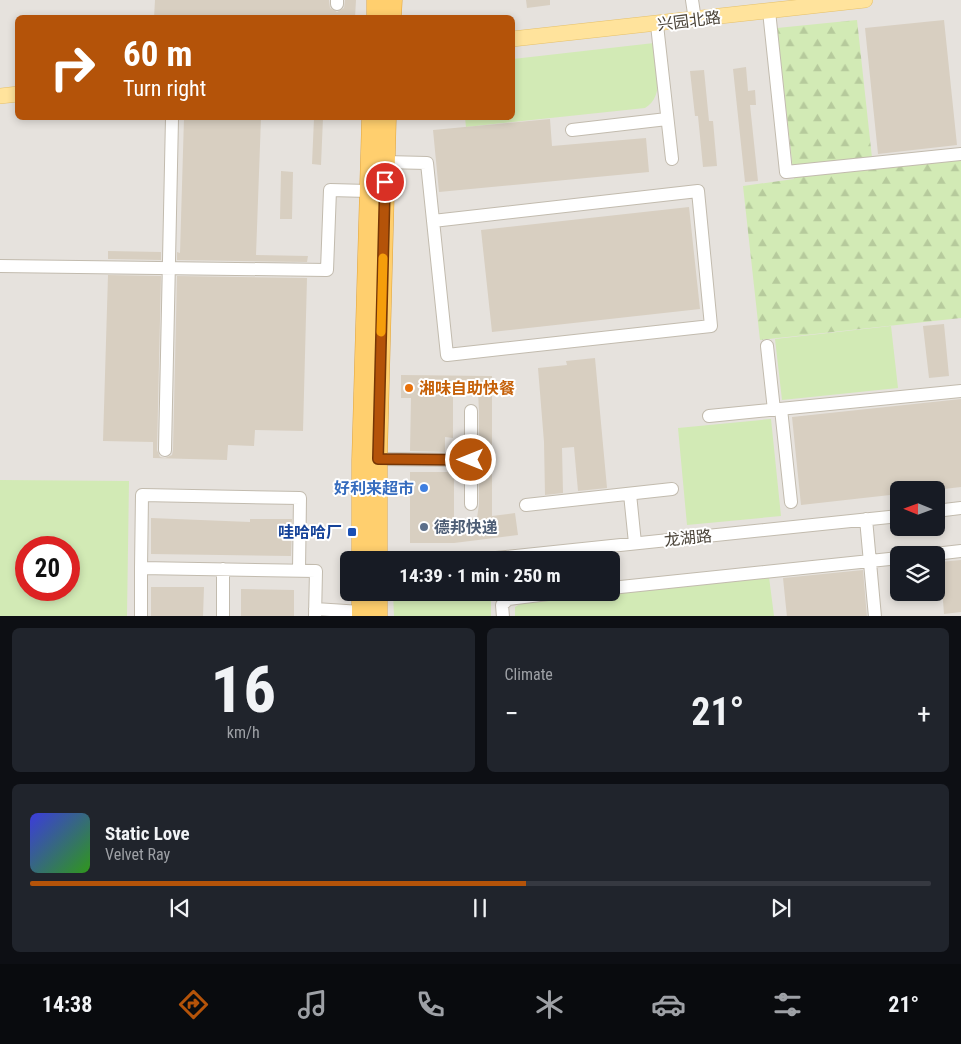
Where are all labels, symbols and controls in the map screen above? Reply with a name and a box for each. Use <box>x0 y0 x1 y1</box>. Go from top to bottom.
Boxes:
street label: 兴园北路 <box>656 8 722 34</box>
text: 60 m <box>123 34 192 75</box>
icon: right <box>40 35 105 100</box>
text: Turn right <box>123 76 206 101</box>
pin <box>364 161 406 203</box>
icon: arrive <box>371 168 399 196</box>
place label: 湘味自助快餐 <box>419 379 515 398</box>
marker: 湘味自助快餐 <box>403 382 415 394</box>
position arrow <box>444 433 496 485</box>
place label: 好利来超市 <box>334 479 414 498</box>
north arrow <box>890 481 945 536</box>
map controls <box>890 481 945 601</box>
marker: 好利来超市 <box>418 482 430 494</box>
place label: 德邦快递 <box>434 518 498 537</box>
marker: 德邦快递 <box>418 521 430 533</box>
place label: 哇哈哈厂 <box>278 523 342 542</box>
marker: 哇哈哈厂 <box>346 526 358 538</box>
street label: 龙湖路 <box>663 526 713 550</box>
speed limit sign: 20 <box>15 536 80 601</box>
button: layers <box>890 546 945 601</box>
text: 14:39 · 1 min · 250 m <box>399 564 561 587</box>
text: 16 <box>210 652 276 728</box>
text: Climate <box>505 665 553 684</box>
text: 21° <box>691 690 744 734</box>
text: − <box>505 697 519 730</box>
text: + <box>917 697 931 730</box>
text: km/h <box>227 723 260 742</box>
text: Static Love <box>105 822 190 845</box>
text: Velvet Ray <box>105 845 170 864</box>
icon: previous <box>166 894 194 922</box>
icon: pause <box>466 894 494 922</box>
icon: next <box>767 894 795 922</box>
icon: directions <box>176 987 211 1022</box>
icon: music <box>295 987 330 1022</box>
icon: phone <box>413 987 448 1022</box>
icon: climate <box>532 987 567 1022</box>
icon: car <box>651 987 686 1022</box>
icon: filters <box>770 987 805 1022</box>
text: 14:38 <box>42 992 92 1017</box>
text: 21° <box>888 992 919 1017</box>

